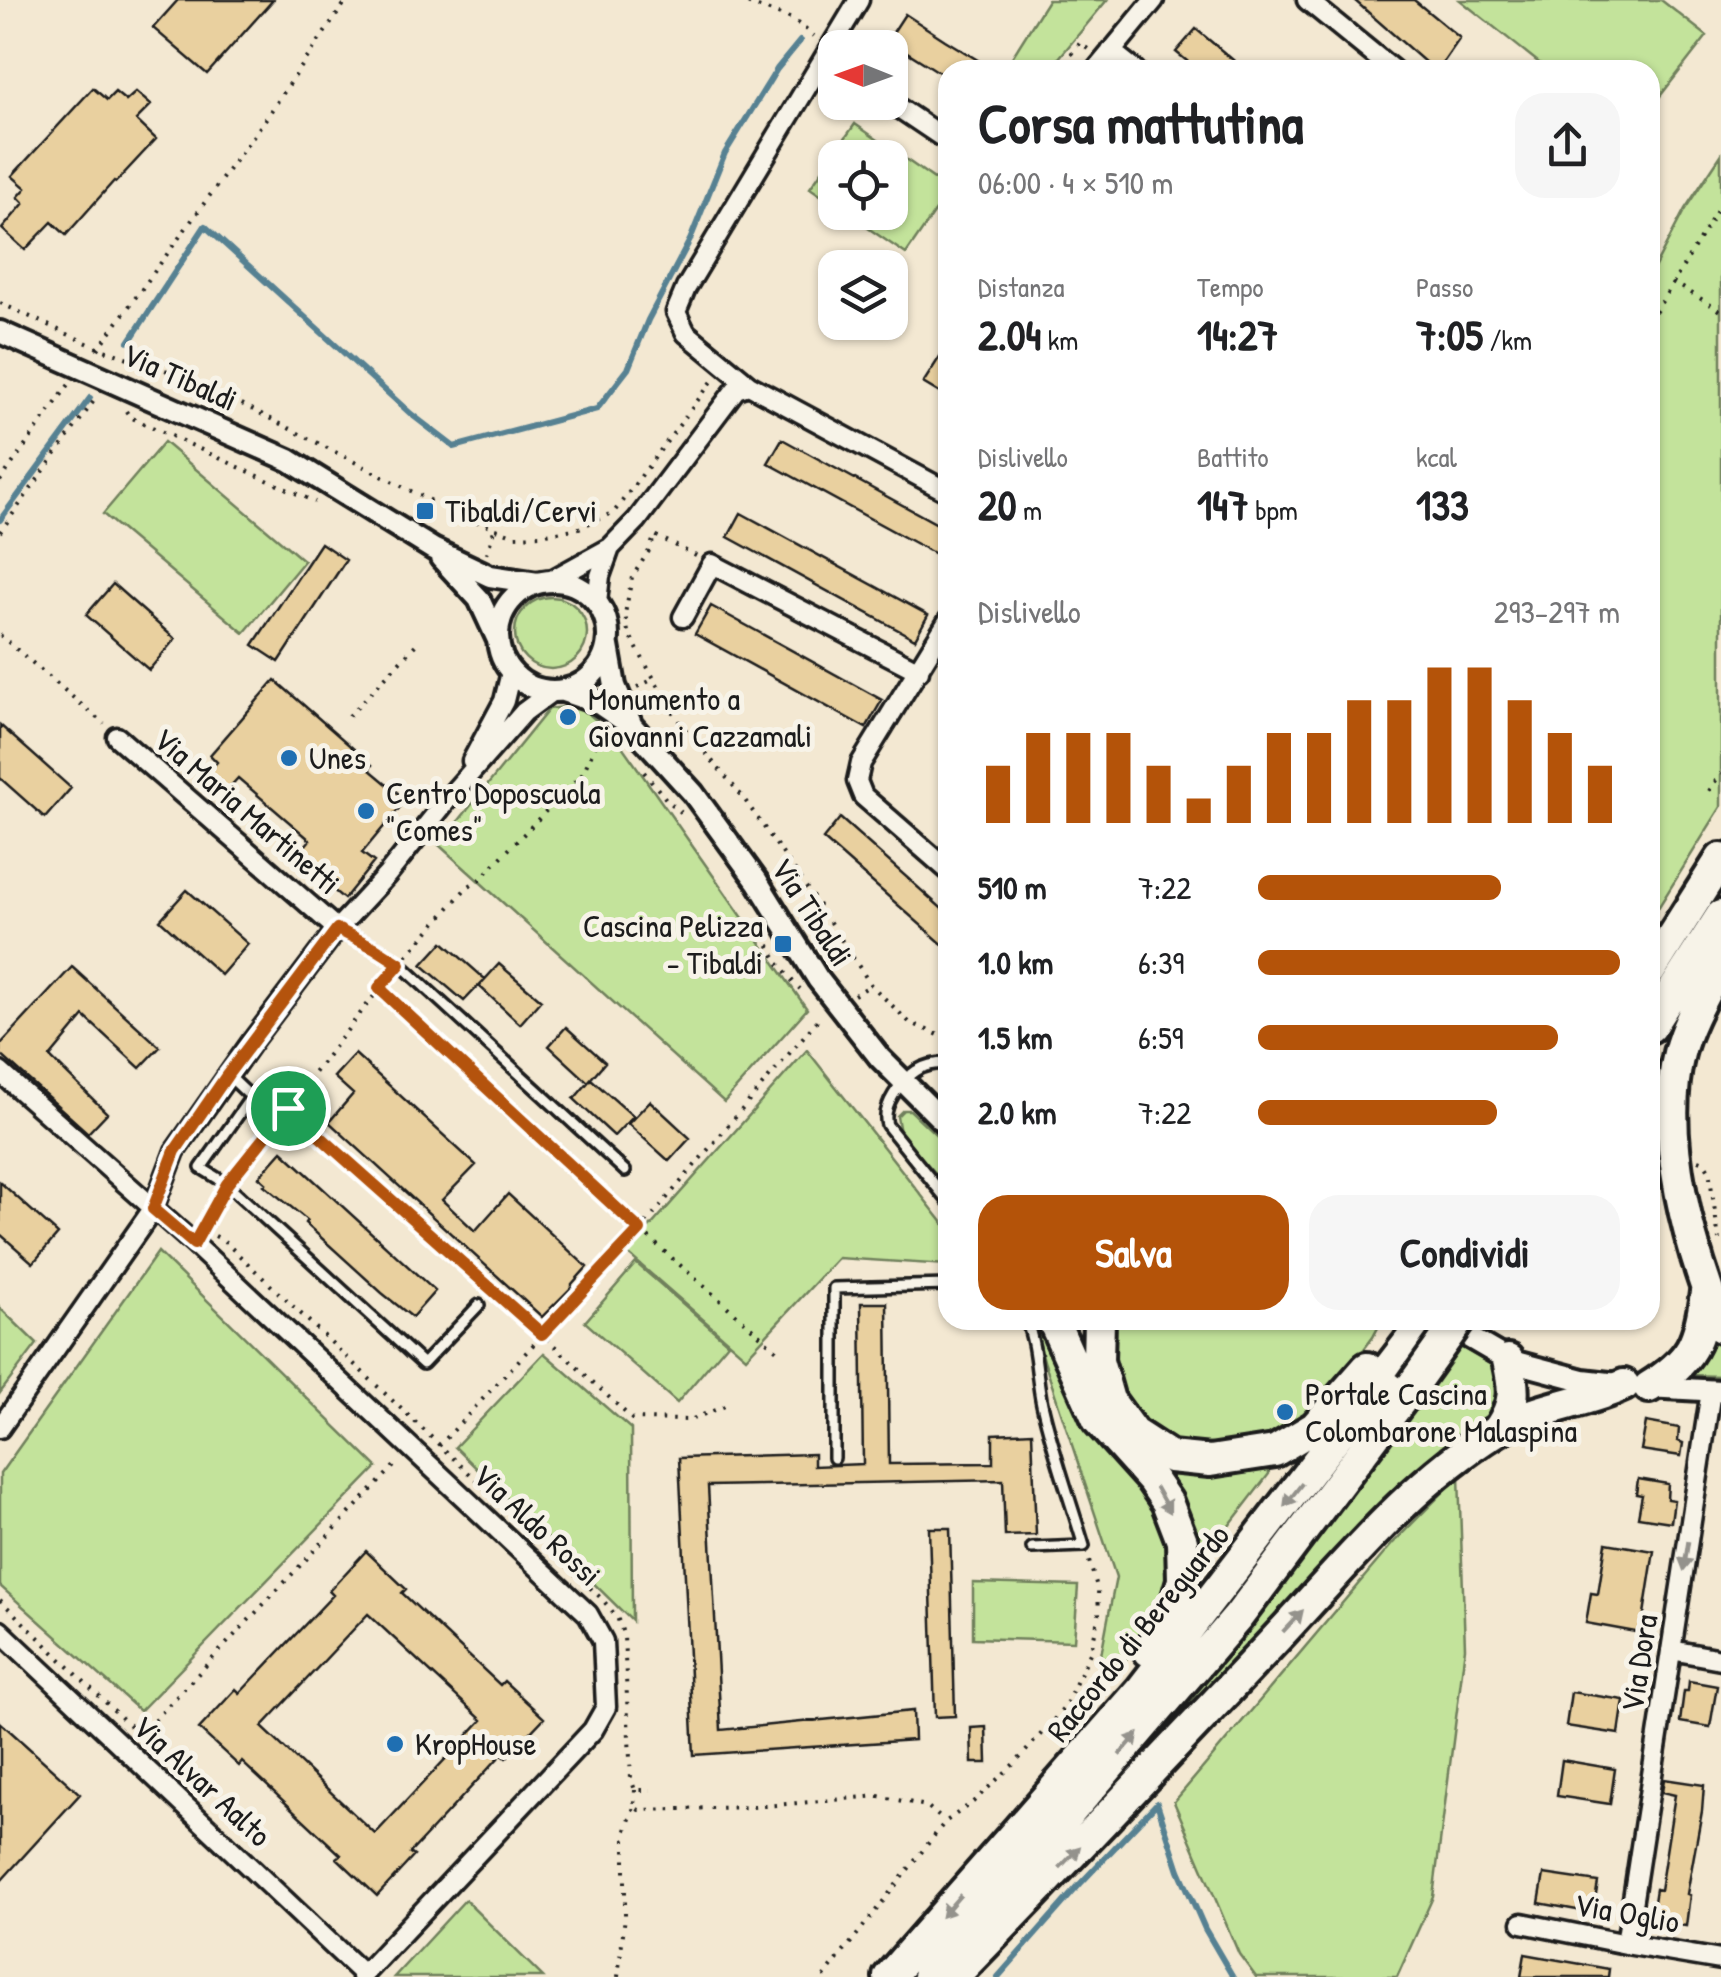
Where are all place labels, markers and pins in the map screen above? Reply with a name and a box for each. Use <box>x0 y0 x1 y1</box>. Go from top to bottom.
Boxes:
place label: Tibaldi/Cervi <box>445 489 597 532</box>
marker: Tibaldi/Cervi <box>414 500 436 522</box>
place label: Monumento a Giovanni Cazzamali <box>588 677 812 757</box>
marker: Monumento a Giovanni Cazzamali <box>557 706 579 728</box>
place label: Unes <box>309 736 366 779</box>
marker: Unes <box>278 747 300 769</box>
place label: Centro Doposcuola "Comes" <box>386 771 601 851</box>
marker: Centro Doposcuola "Comes" <box>355 800 377 822</box>
place label: Cascina Pelizza - Tibaldi <box>583 904 763 984</box>
marker: Cascina Pelizza - Tibaldi <box>772 933 794 955</box>
pin <box>246 1066 331 1151</box>
place label: Portale Cascina Colombarone Malaspina <box>1305 1372 1577 1452</box>
marker: Portale Cascina Colombarone Malaspina <box>1274 1401 1296 1423</box>
place label: KropHouse <box>415 1722 537 1765</box>
marker: KropHouse <box>384 1733 406 1755</box>

